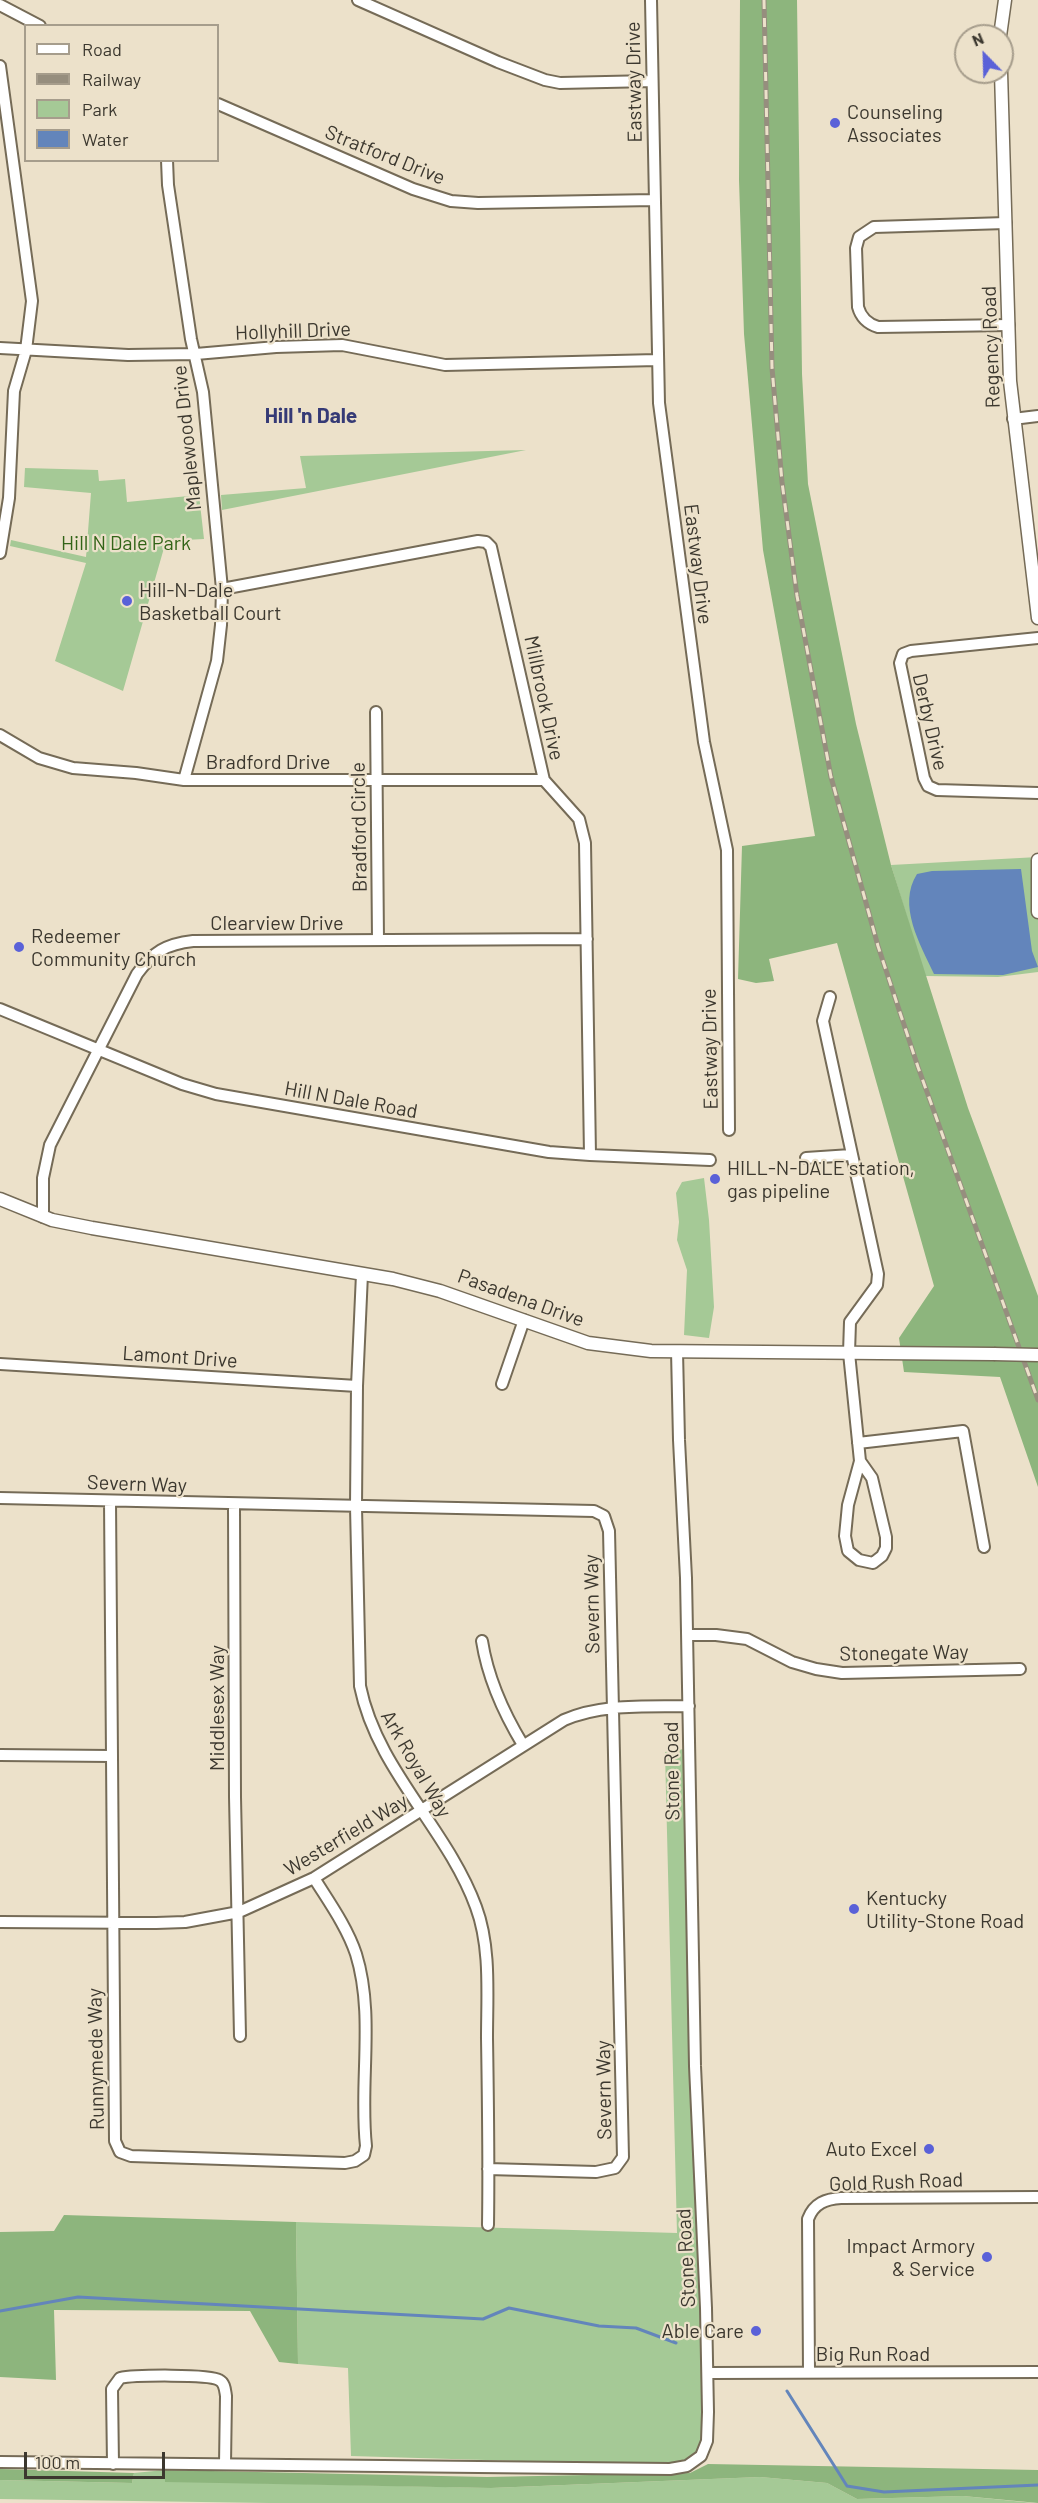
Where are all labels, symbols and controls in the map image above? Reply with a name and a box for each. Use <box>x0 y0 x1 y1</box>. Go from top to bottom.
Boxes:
street label: Eastway Drive <box>621 21 647 143</box>
legend <box>24 24 219 162</box>
north arrow <box>954 24 1014 84</box>
text: N <box>969 28 986 50</box>
text: Road <box>82 38 122 60</box>
text: Railway <box>82 68 141 90</box>
text: Park <box>82 98 117 120</box>
place label: Counseling Associates <box>847 100 943 147</box>
marker: Counseling Associates <box>828 116 842 130</box>
street label: Stratford Drive <box>321 120 449 190</box>
text: Water <box>82 128 129 150</box>
street label: Regency Road <box>977 285 1005 409</box>
street label: Hollyhill Drive <box>235 317 351 345</box>
street label: Maplewood Drive <box>167 364 207 512</box>
district label: Hill 'n Dale <box>265 403 357 429</box>
street label: Eastway Drive <box>679 502 717 626</box>
park label: Hill N Dale Park <box>61 531 191 555</box>
place label: Hill-N-Dale Basketball Court <box>139 578 282 625</box>
marker: Hill-N-Dale Basketball Court <box>120 594 134 608</box>
street label: Millbrook Drive <box>519 633 569 763</box>
street label: Derby Drive <box>907 671 953 773</box>
street label: Bradford Drive <box>206 750 330 774</box>
street label: Bradford Circle <box>346 762 372 892</box>
street label: Clearview Drive <box>210 911 344 935</box>
place label: Redeemer Community Church <box>31 924 196 971</box>
marker: Redeemer Community Church <box>12 940 26 954</box>
street label: Eastway Drive <box>697 988 723 1110</box>
street label: Hill N Dale Road <box>283 1076 419 1124</box>
place label: HILL-N-DALE station, gas pipeline <box>727 1156 915 1203</box>
marker: HILL-N-DALE station, gas pipeline <box>708 1172 722 1186</box>
street label: Pasadena Drive <box>454 1264 588 1332</box>
street label: Lamont Drive <box>122 1341 238 1373</box>
street label: Severn Way <box>87 1470 187 1498</box>
street label: Severn Way <box>579 1554 605 1654</box>
street label: Stonegate Way <box>839 1640 969 1666</box>
street label: Middlesex Way <box>205 1645 229 1771</box>
street label: Ark Royal Way <box>376 1706 456 1822</box>
street label: Stone Road <box>659 1721 685 1821</box>
street label: Westerfield Way <box>280 1789 412 1881</box>
place label: Kentucky Utility-Stone Road <box>866 1886 1024 1933</box>
marker: Kentucky Utility-Stone Road <box>847 1902 861 1916</box>
street label: Runnymede Way <box>83 1988 109 2130</box>
street label: Severn Way <box>591 2040 617 2140</box>
place label: Auto Excel <box>825 2137 917 2161</box>
marker: Auto Excel <box>922 2142 936 2156</box>
street label: Gold Rush Road <box>829 2168 963 2196</box>
street label: Stone Road <box>671 2208 701 2308</box>
place label: Impact Armory & Service <box>847 2234 975 2281</box>
marker: Impact Armory & Service <box>980 2250 994 2264</box>
place label: Able Care <box>662 2319 744 2343</box>
marker: Able Care <box>749 2324 763 2338</box>
street label: Big Run Road <box>816 2342 930 2366</box>
scale bar <box>27 2440 168 2478</box>
text: 100 m <box>35 2451 80 2473</box>

